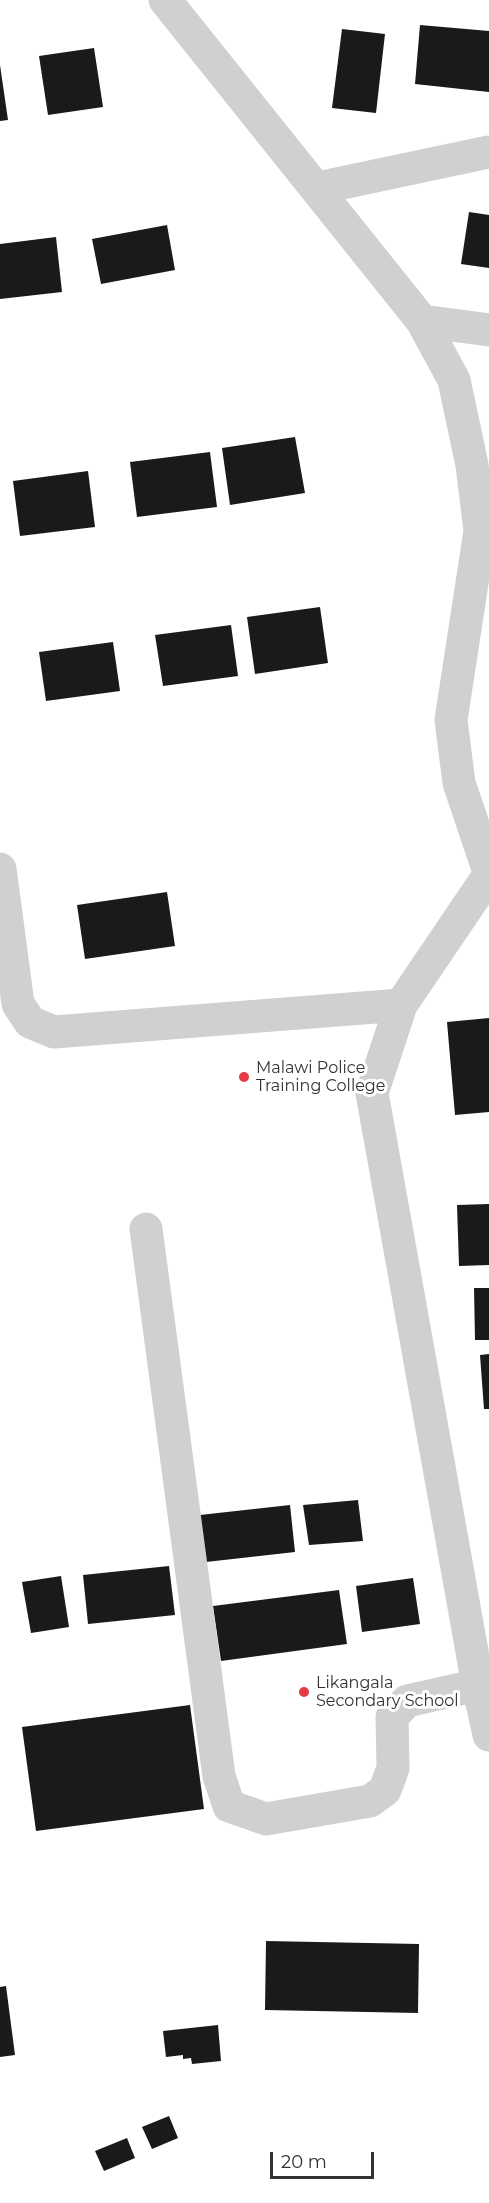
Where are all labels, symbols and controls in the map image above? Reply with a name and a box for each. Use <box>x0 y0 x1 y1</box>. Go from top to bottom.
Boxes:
place label: Malawi Police Training College <box>256 1058 385 1096</box>
marker: Malawi Police Training College <box>237 1070 251 1084</box>
place label: Likangala Secondary School <box>316 1673 459 1711</box>
marker: Likangala Secondary School <box>297 1685 311 1699</box>
scale bar <box>273 2140 376 2178</box>
text: 20 m <box>281 2151 327 2173</box>

